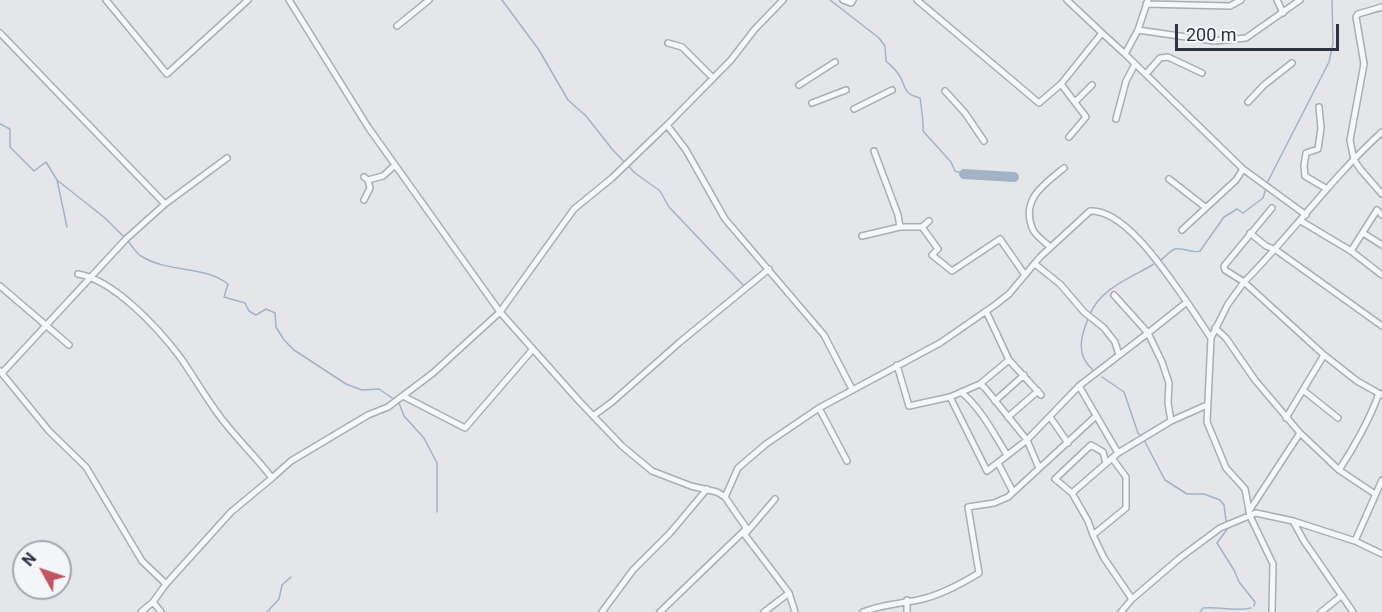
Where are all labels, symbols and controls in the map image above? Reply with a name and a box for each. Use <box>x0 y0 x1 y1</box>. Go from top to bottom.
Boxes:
scale bar <box>1178 12 1342 50</box>
text: 200 m <box>1186 24 1237 45</box>
north arrow <box>12 540 72 600</box>
text: N <box>18 549 40 570</box>

